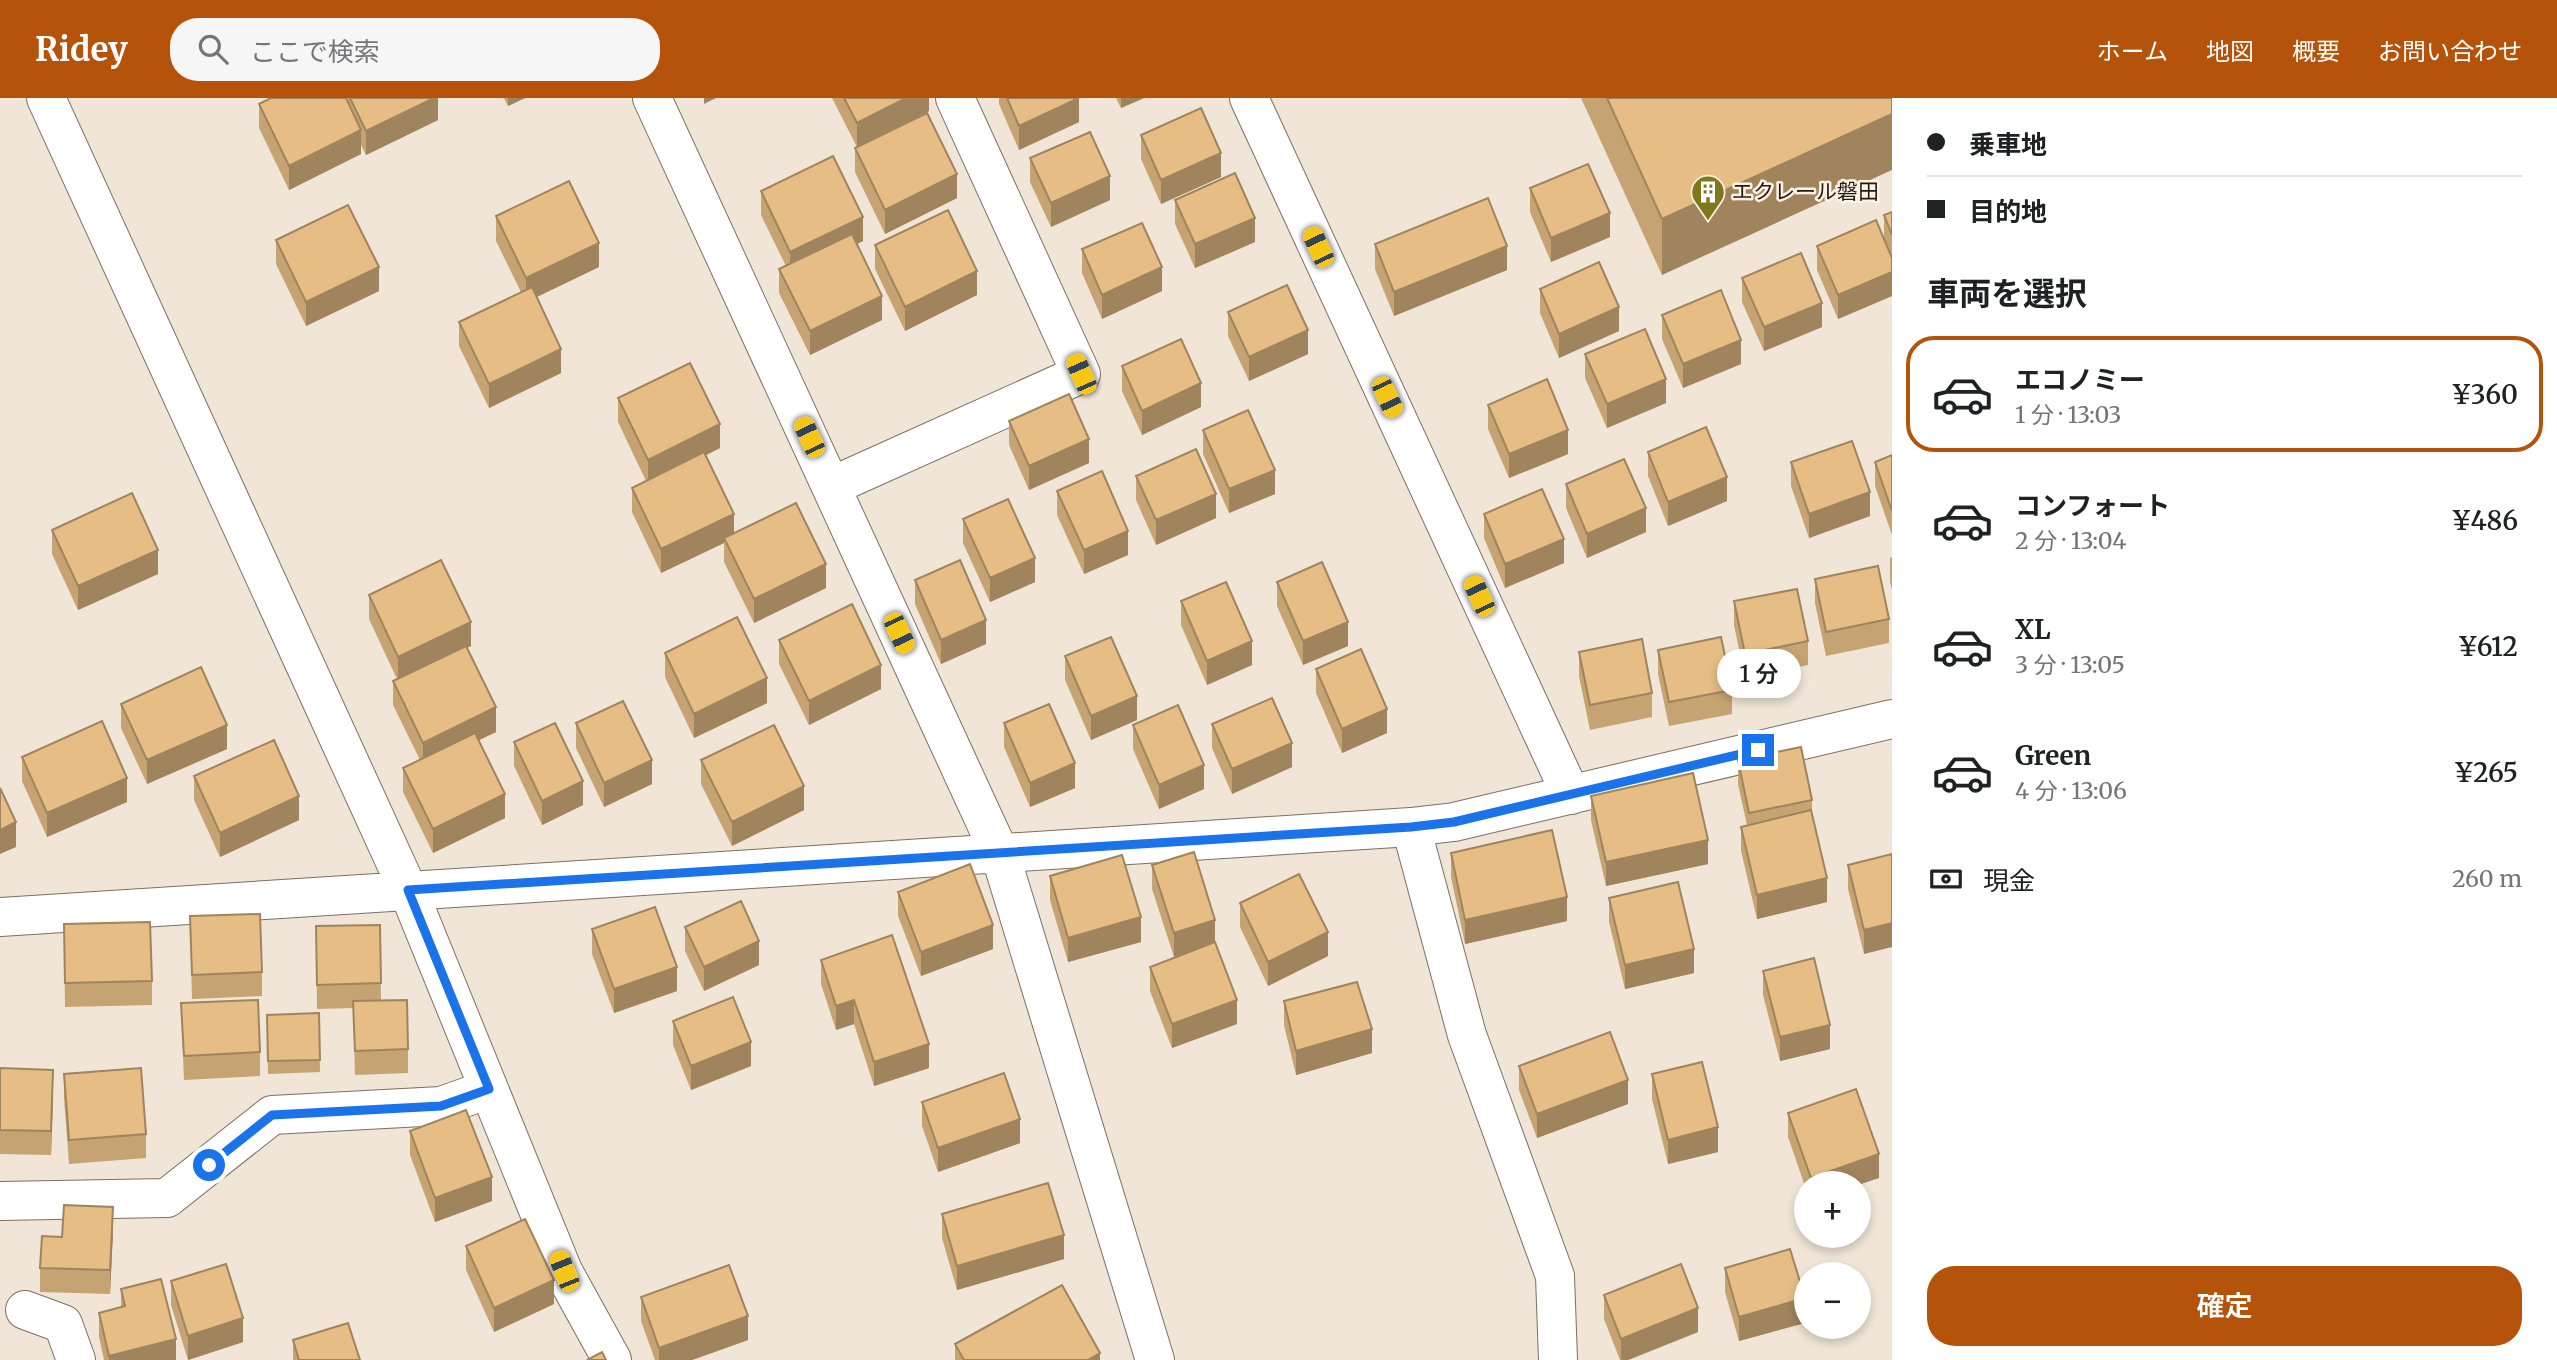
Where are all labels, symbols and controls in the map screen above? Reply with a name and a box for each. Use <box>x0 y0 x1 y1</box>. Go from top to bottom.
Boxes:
search box <box>170 18 660 81</box>
text: Ridey <box>35 29 128 70</box>
icon: search <box>194 30 232 68</box>
text: ここで検索 <box>250 35 380 68</box>
text: ホーム <box>2097 36 2168 67</box>
text: 地図 <box>2206 36 2254 67</box>
text: 概要 <box>2292 36 2340 67</box>
text: お問い合わせ <box>2378 36 2522 67</box>
text: 乗車地 <box>1969 128 2047 161</box>
building icon: エクレール磐田 <box>1689 173 1727 222</box>
place label: エクレール磐田 <box>1732 178 1879 205</box>
text: 目的地 <box>1969 195 2047 228</box>
car <box>1300 224 1337 270</box>
text: 車両を選択 <box>1927 274 2087 314</box>
car <box>1063 351 1100 397</box>
icon: car <box>1931 363 1994 426</box>
text: エコノミー <box>2015 363 2145 396</box>
car <box>1369 374 1406 420</box>
text: ¥360 <box>2451 378 2518 411</box>
text: 1 分 · 13:03 <box>2015 400 2121 429</box>
car <box>791 414 828 460</box>
icon: car <box>1931 489 1994 552</box>
text: コンフォート <box>2015 489 2170 522</box>
text: ¥486 <box>2451 504 2518 537</box>
text: 2 分 · 13:04 <box>2015 526 2127 555</box>
car <box>1461 573 1498 619</box>
car <box>881 610 918 656</box>
text: XL <box>2015 613 2051 646</box>
icon: car <box>1931 615 1994 678</box>
text: ¥612 <box>2458 630 2518 663</box>
callout: 1 分 <box>1716 648 1800 698</box>
text: 3 分 · 13:05 <box>2015 650 2125 679</box>
text: 1 分 <box>1740 659 1778 688</box>
route end <box>1742 734 1774 766</box>
text: Green <box>2015 739 2091 772</box>
icon: car <box>1931 741 1994 804</box>
text: ¥265 <box>2454 756 2518 789</box>
text: 4 分 · 13:06 <box>2015 776 2127 805</box>
icon: cash <box>1927 860 1965 898</box>
text: 現金 <box>1983 864 2035 897</box>
text: 260 m <box>2452 864 2522 893</box>
route start <box>193 1149 225 1181</box>
map controls <box>1794 1171 1871 1339</box>
button: + <box>1794 1171 1871 1248</box>
car <box>547 1248 582 1294</box>
button: − <box>1794 1262 1871 1339</box>
button: 確定 <box>1927 1266 2522 1346</box>

